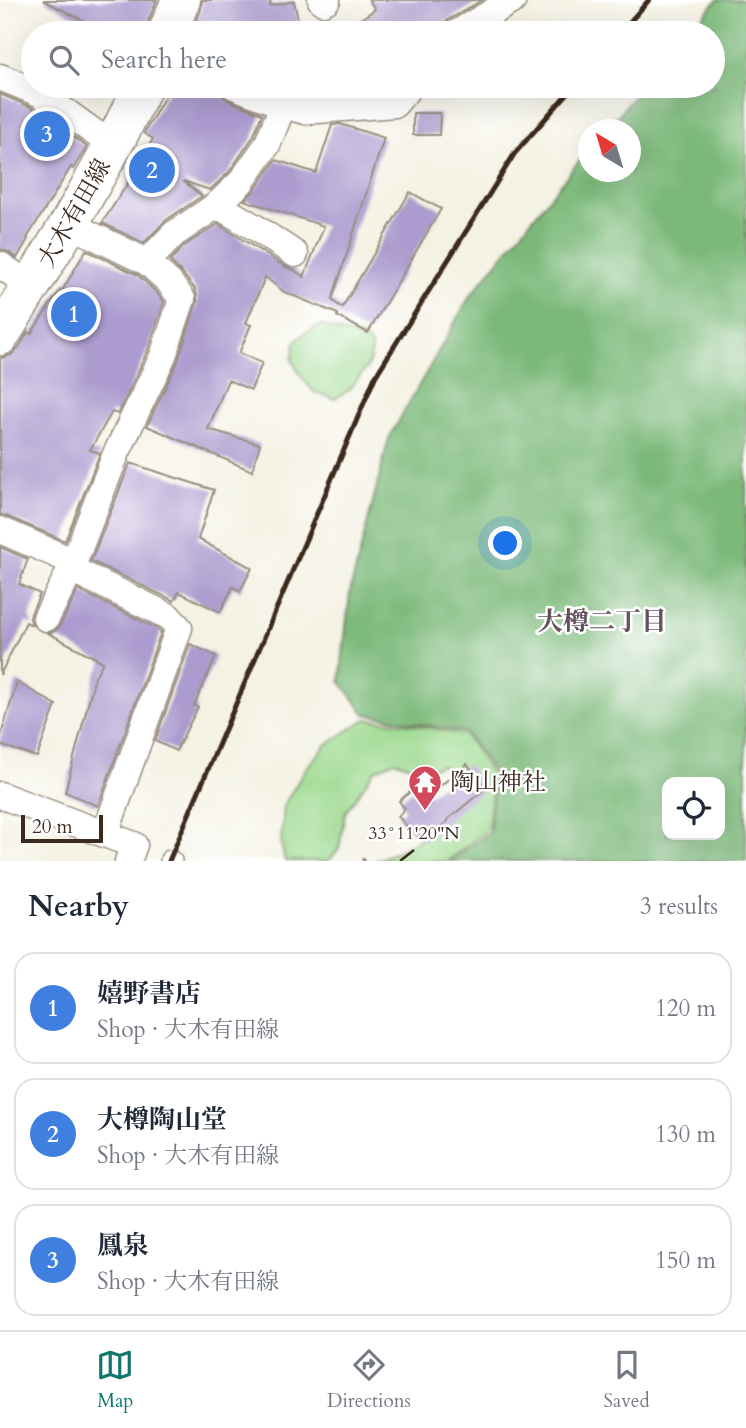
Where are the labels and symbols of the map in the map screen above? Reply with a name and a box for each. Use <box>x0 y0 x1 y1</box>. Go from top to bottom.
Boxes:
pin: 3 <box>24 108 70 160</box>
north arrow <box>578 119 641 182</box>
pin: 2 <box>129 144 175 196</box>
street label: 大木有田線 <box>30 153 119 273</box>
pin: 1 <box>51 288 97 340</box>
your location <box>488 526 522 560</box>
district label: 大樽二丁目 <box>537 604 667 639</box>
temple icon: 陶山神社 <box>406 763 444 812</box>
place label: 陶山神社 <box>450 766 546 799</box>
scale bar <box>21 812 103 844</box>
text: 33°11'20"N <box>368 821 460 846</box>

